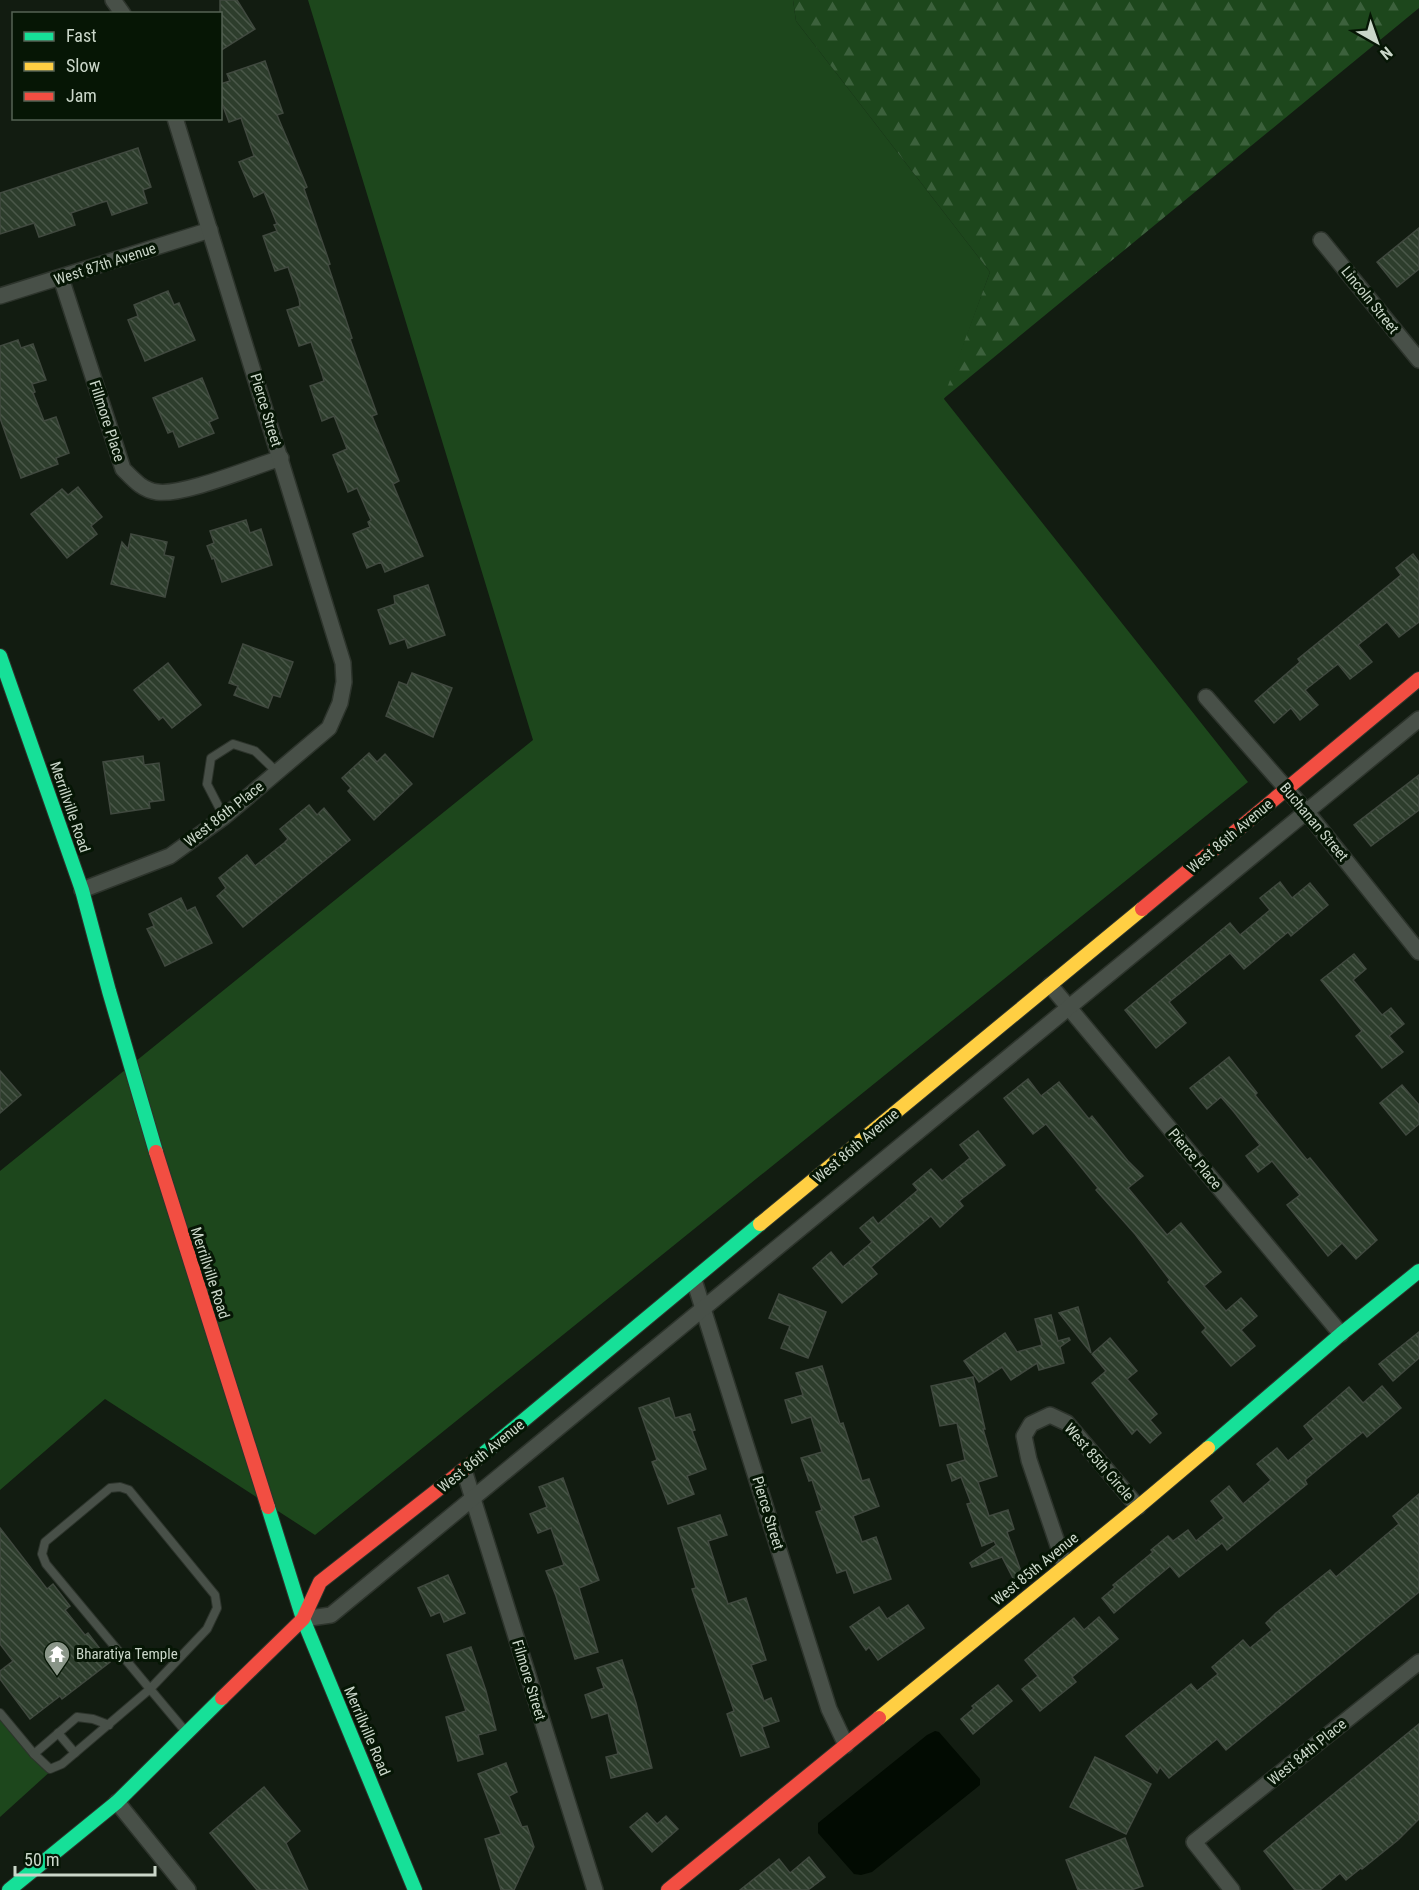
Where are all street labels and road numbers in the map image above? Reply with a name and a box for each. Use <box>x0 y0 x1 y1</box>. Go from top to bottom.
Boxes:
street label: West 87th Avenue <box>52 239 158 289</box>
street label: Lincoln Street <box>1337 263 1403 337</box>
street label: Pierce Street <box>246 371 286 449</box>
street label: Fillmore Place <box>85 378 129 464</box>
street label: Merrillville Road <box>46 759 94 855</box>
street label: West 86th Place <box>181 777 267 851</box>
street label: Buchanan Street <box>1276 779 1352 865</box>
street label: West 86th Avenue <box>1184 795 1276 877</box>
street label: West 86th Avenue <box>810 1105 902 1187</box>
street label: Pierce Place <box>1164 1125 1226 1193</box>
street label: Merrillville Road <box>187 1225 233 1321</box>
street label: West 86th Avenue <box>434 1416 528 1496</box>
street label: West 85th Circle <box>1060 1420 1138 1504</box>
street label: Pierce Street <box>748 1474 788 1552</box>
street label: West 85th Avenue <box>988 1529 1082 1609</box>
street label: Filmore Street <box>508 1638 550 1722</box>
street label: Merrillville Road <box>340 1684 394 1778</box>
street label: West 84th Place <box>1264 1715 1350 1789</box>

